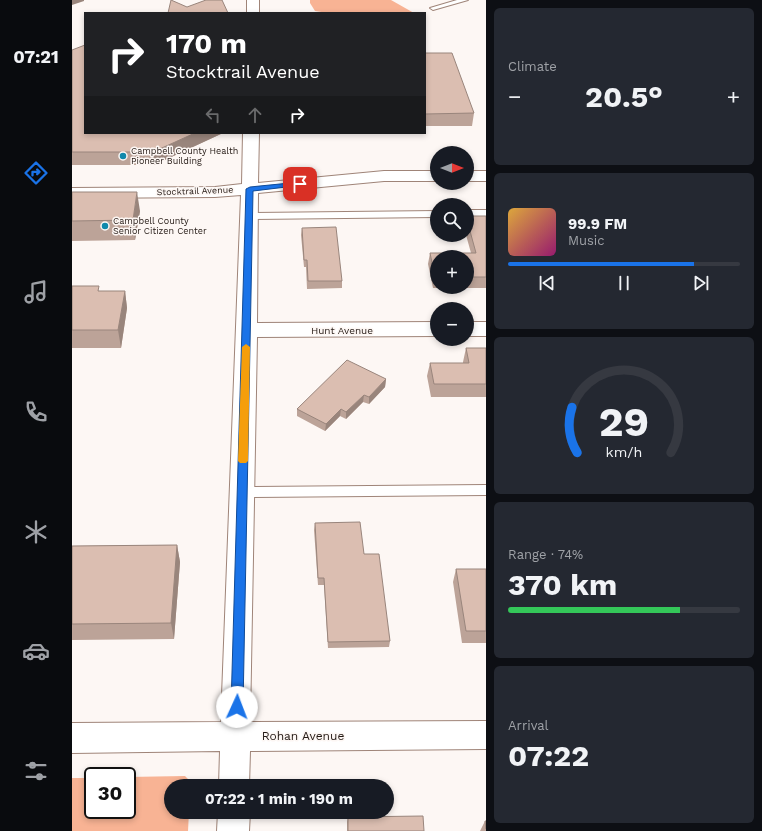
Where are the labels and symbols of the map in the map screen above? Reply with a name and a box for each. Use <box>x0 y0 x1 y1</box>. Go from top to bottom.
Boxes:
place label: Campbell County Health Pioneer Building <box>131 146 238 166</box>
north arrow <box>430 146 474 190</box>
marker: Campbell County Health Pioneer Building <box>118 151 128 161</box>
pin <box>283 167 317 201</box>
street label: Stocktrail Avenue <box>156 185 234 197</box>
place label: Campbell County Senior Citizen Center <box>113 216 207 236</box>
marker: Campbell County Senior Citizen Center <box>100 221 110 231</box>
street label: Hunt Avenue <box>311 325 373 336</box>
position arrow <box>216 686 258 728</box>
street label: Rohan Avenue <box>262 729 344 743</box>
speed limit sign: 30 <box>84 767 136 819</box>

